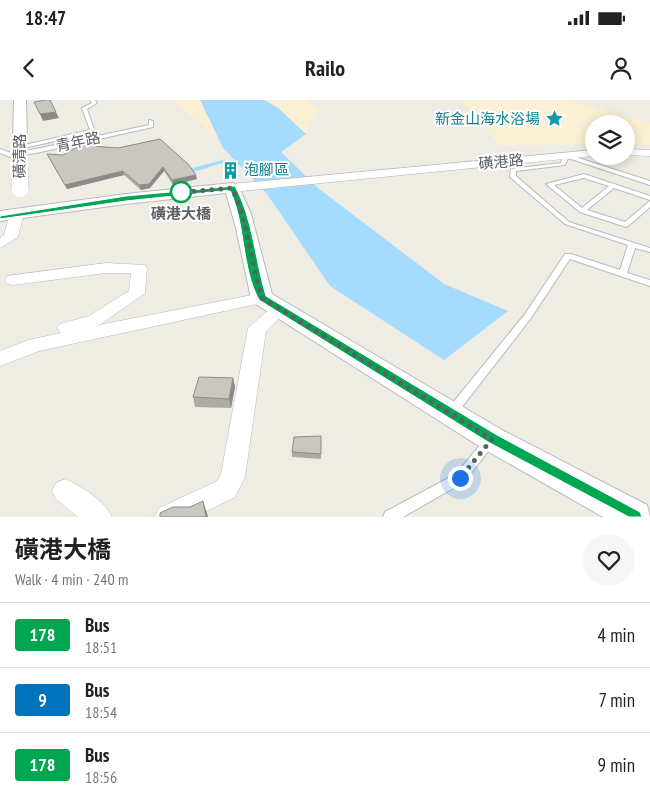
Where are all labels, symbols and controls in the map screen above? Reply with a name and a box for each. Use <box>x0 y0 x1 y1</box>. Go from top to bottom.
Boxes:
text: 18:47 <box>25 6 66 30</box>
icon: back <box>15 54 43 82</box>
text: Railo <box>305 54 345 82</box>
icon: person <box>607 54 635 82</box>
place label: 新金山海水浴場 <box>435 109 540 128</box>
place icon: 新金山海水浴場 <box>544 109 564 129</box>
map controls <box>585 115 635 165</box>
button: layers <box>585 115 635 165</box>
street label: 青年路 <box>54 128 102 155</box>
street label: 磺清路 <box>10 133 29 179</box>
street label: 磺港路 <box>478 150 524 173</box>
building icon: 泡腳區 <box>220 160 240 180</box>
place label: 泡腳區 <box>244 160 289 179</box>
marker: 磺港大橋 <box>170 181 192 203</box>
place label: 磺港大橋 <box>151 204 212 223</box>
your location <box>448 466 473 491</box>
text: 磺港大橋 <box>15 534 111 565</box>
button: heart <box>583 534 635 586</box>
text: Walk · 4 min · 240 m <box>15 569 128 589</box>
text: Bus <box>85 613 109 637</box>
text: 178 <box>30 623 55 646</box>
text: 4 min <box>598 623 635 647</box>
text: 18:51 <box>85 637 117 657</box>
text: Bus <box>85 678 109 702</box>
text: 9 <box>38 688 47 711</box>
text: 7 min <box>598 688 635 712</box>
text: 18:54 <box>85 702 117 722</box>
text: Bus <box>85 743 109 767</box>
text: 178 <box>30 753 55 776</box>
text: 9 min <box>598 753 635 777</box>
text: 18:56 <box>85 767 117 787</box>

